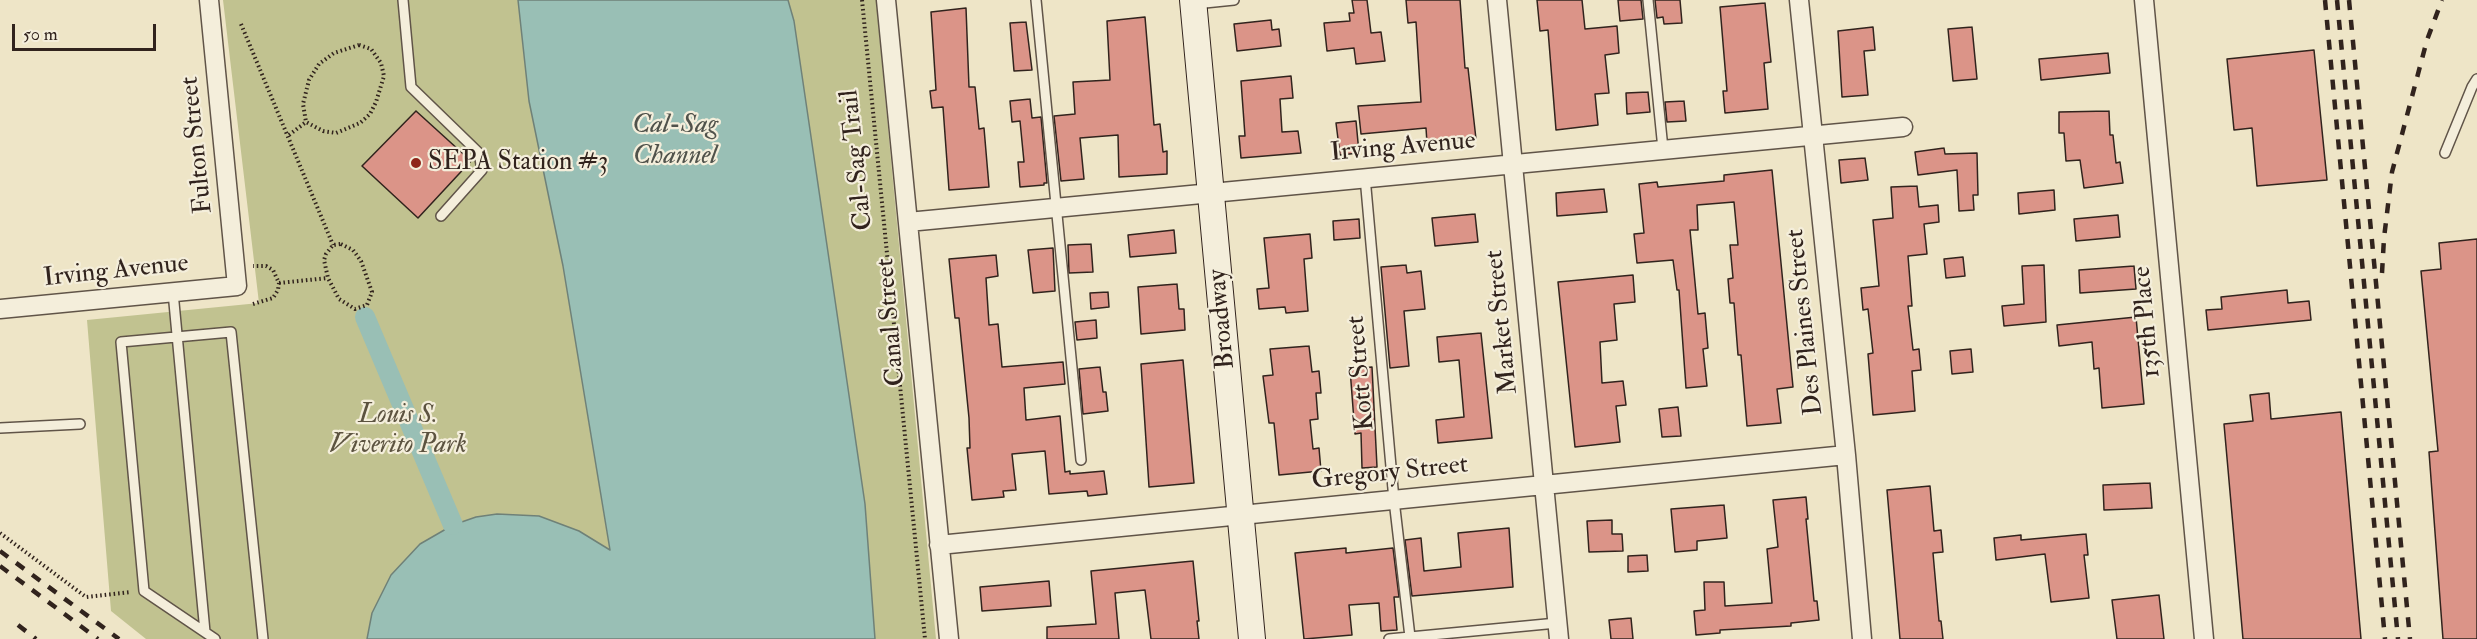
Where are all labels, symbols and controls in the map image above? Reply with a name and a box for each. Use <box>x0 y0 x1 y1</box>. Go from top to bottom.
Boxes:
scale bar <box>15 12 159 50</box>
text: 50 m <box>23 23 58 46</box>
street label: Fulton Street <box>175 75 221 215</box>
street label: Cal-Sag Trail <box>835 88 881 232</box>
water label: Cal-Sag Channel <box>632 110 718 173</box>
street label: Irving Avenue <box>1329 126 1477 170</box>
place label: SEPA Station #3 <box>428 147 608 179</box>
marker: SEPA Station #3 <box>409 156 423 170</box>
street label: Des Plaines Street <box>1781 227 1831 417</box>
street label: Market Street <box>1480 248 1526 396</box>
street label: Irving Avenue <box>42 249 190 295</box>
street label: Canal Street <box>871 257 913 387</box>
street label: 135th Place <box>2128 265 2168 379</box>
street label: Broadway <box>1203 268 1243 370</box>
street label: Kott Street <box>1341 314 1383 432</box>
park label: Louis S. Viverito Park <box>329 400 467 461</box>
street label: Gregory Street <box>1310 450 1470 498</box>

